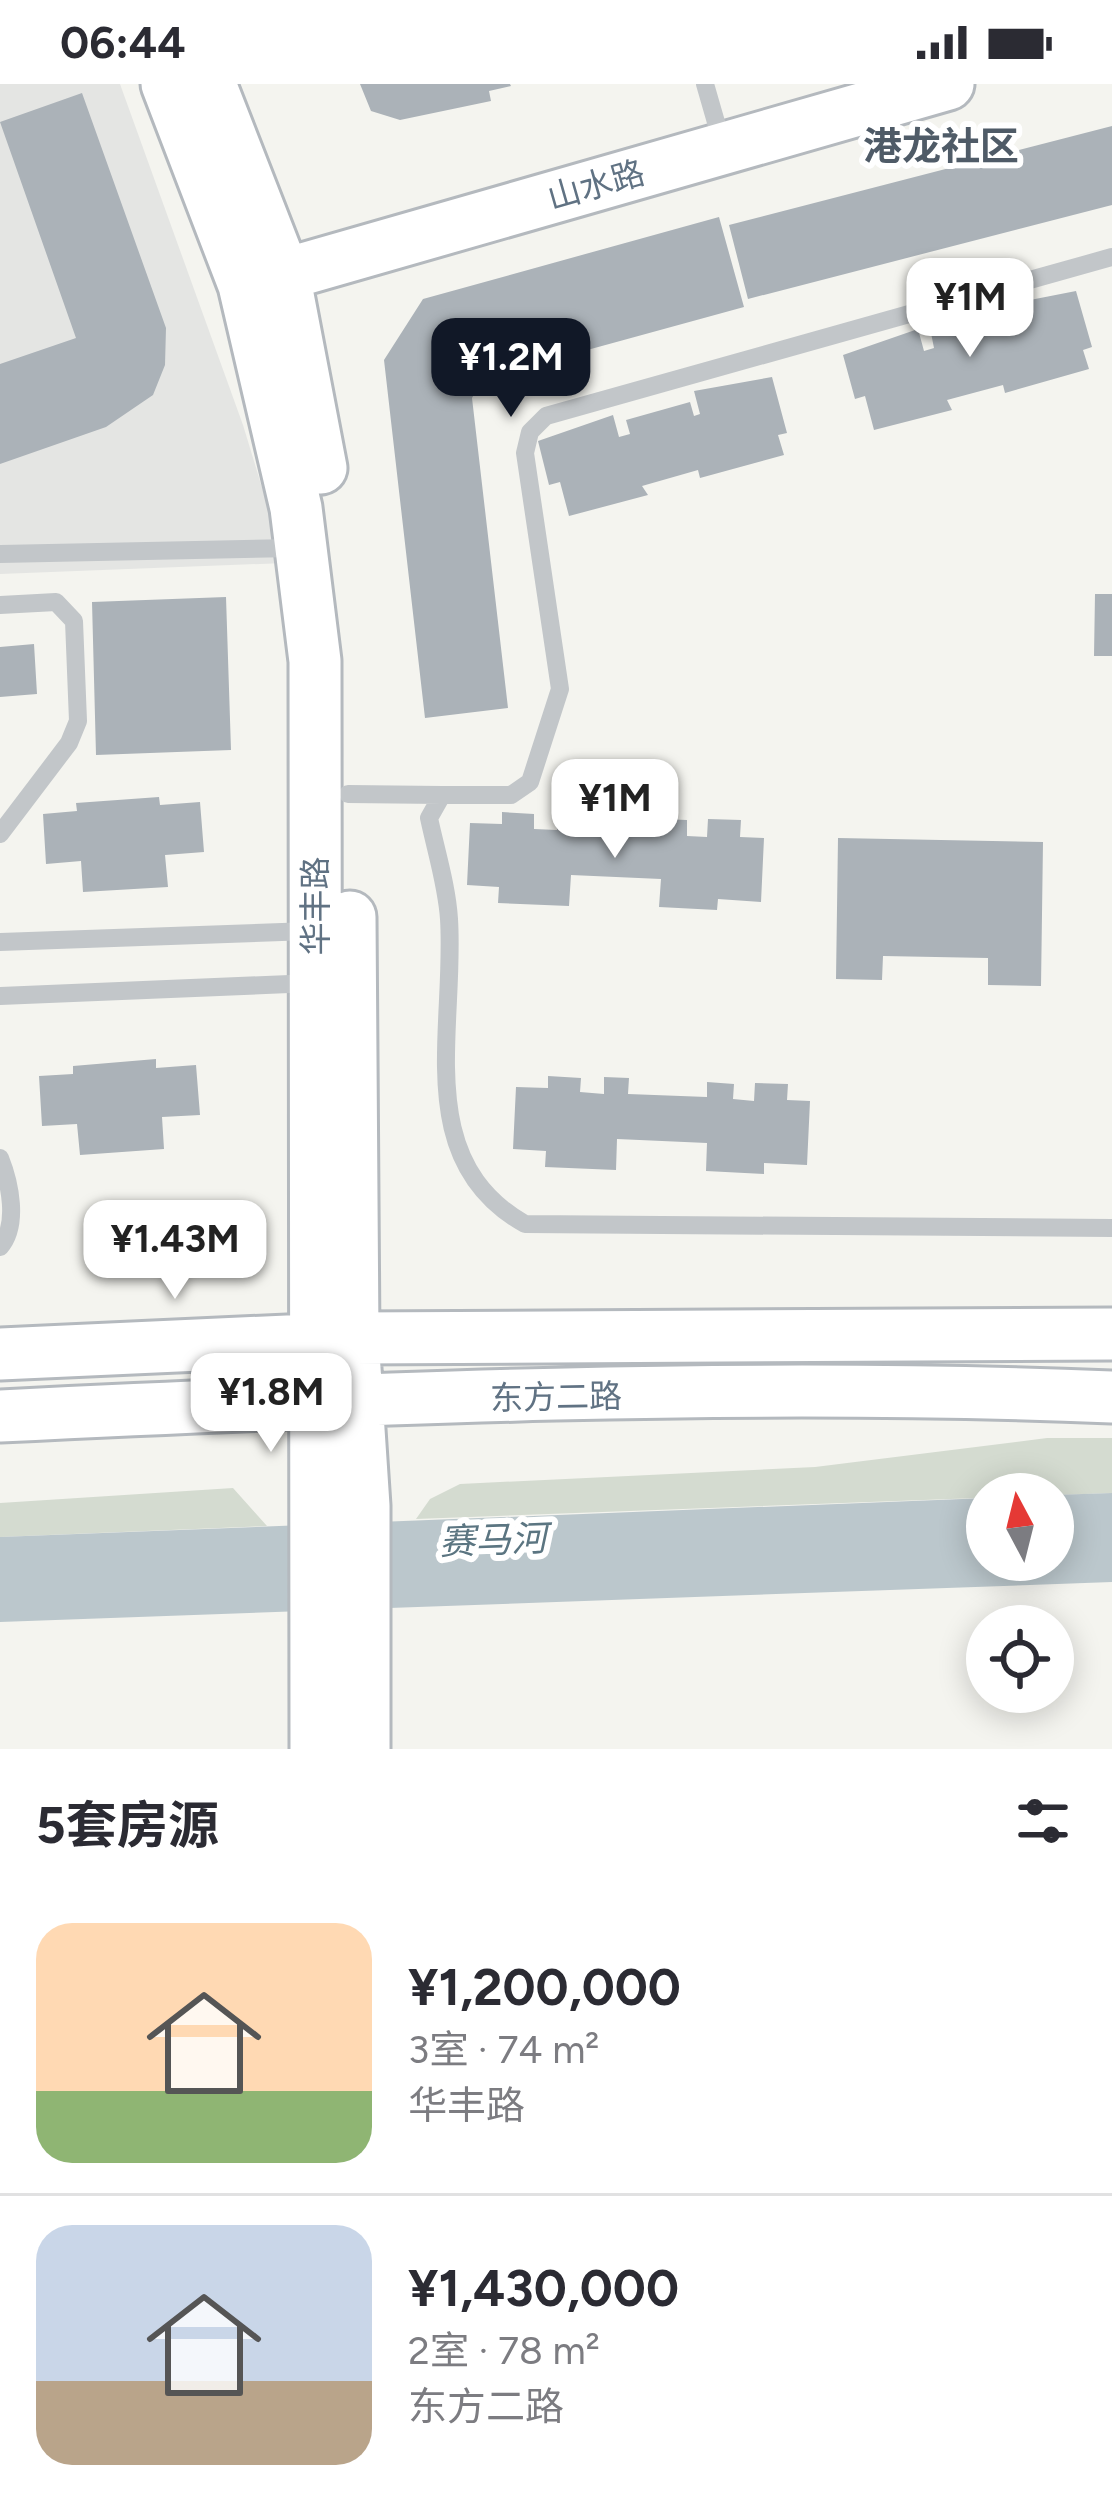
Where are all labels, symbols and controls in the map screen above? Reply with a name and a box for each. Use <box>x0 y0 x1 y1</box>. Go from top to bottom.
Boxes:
text: 06:44 <box>60 15 186 69</box>
district label: 港龙社区 <box>863 123 1019 170</box>
street label: 山水路 <box>543 153 649 217</box>
pin: ¥1M <box>912 258 1028 360</box>
text: ¥1M <box>933 273 1007 320</box>
pin: ¥1.2M <box>427 318 595 420</box>
text: ¥1.2M <box>458 333 564 380</box>
pin: ¥1M <box>557 759 673 861</box>
text: ¥1M <box>578 774 652 821</box>
street label: 华丰路 <box>296 857 335 956</box>
pin: ¥1.43M <box>77 1200 273 1302</box>
text: ¥1.43M <box>110 1215 240 1262</box>
pin: ¥1.8M <box>187 1353 355 1455</box>
text: ¥1.8M <box>218 1368 324 1415</box>
street label: 东方二路 <box>490 1376 622 1418</box>
north arrow <box>966 1473 1074 1581</box>
map controls <box>966 1473 1074 1713</box>
water label: 赛马河 <box>438 1516 554 1563</box>
button: locate <box>966 1605 1074 1713</box>
icon: filters <box>1010 1788 1076 1854</box>
text: 5套房源 <box>36 1795 219 1856</box>
text: ¥1,200,000 <box>408 1957 681 2018</box>
icon: home <box>132 1971 276 2115</box>
text: 3室 · 74 m² <box>408 2026 599 2073</box>
text: 华丰路 <box>408 2082 525 2129</box>
text: ¥1,430,000 <box>408 2258 679 2319</box>
icon: home <box>132 2273 276 2417</box>
text: 2室 · 78 m² <box>408 2327 600 2374</box>
text: 东方二路 <box>408 2383 564 2430</box>

